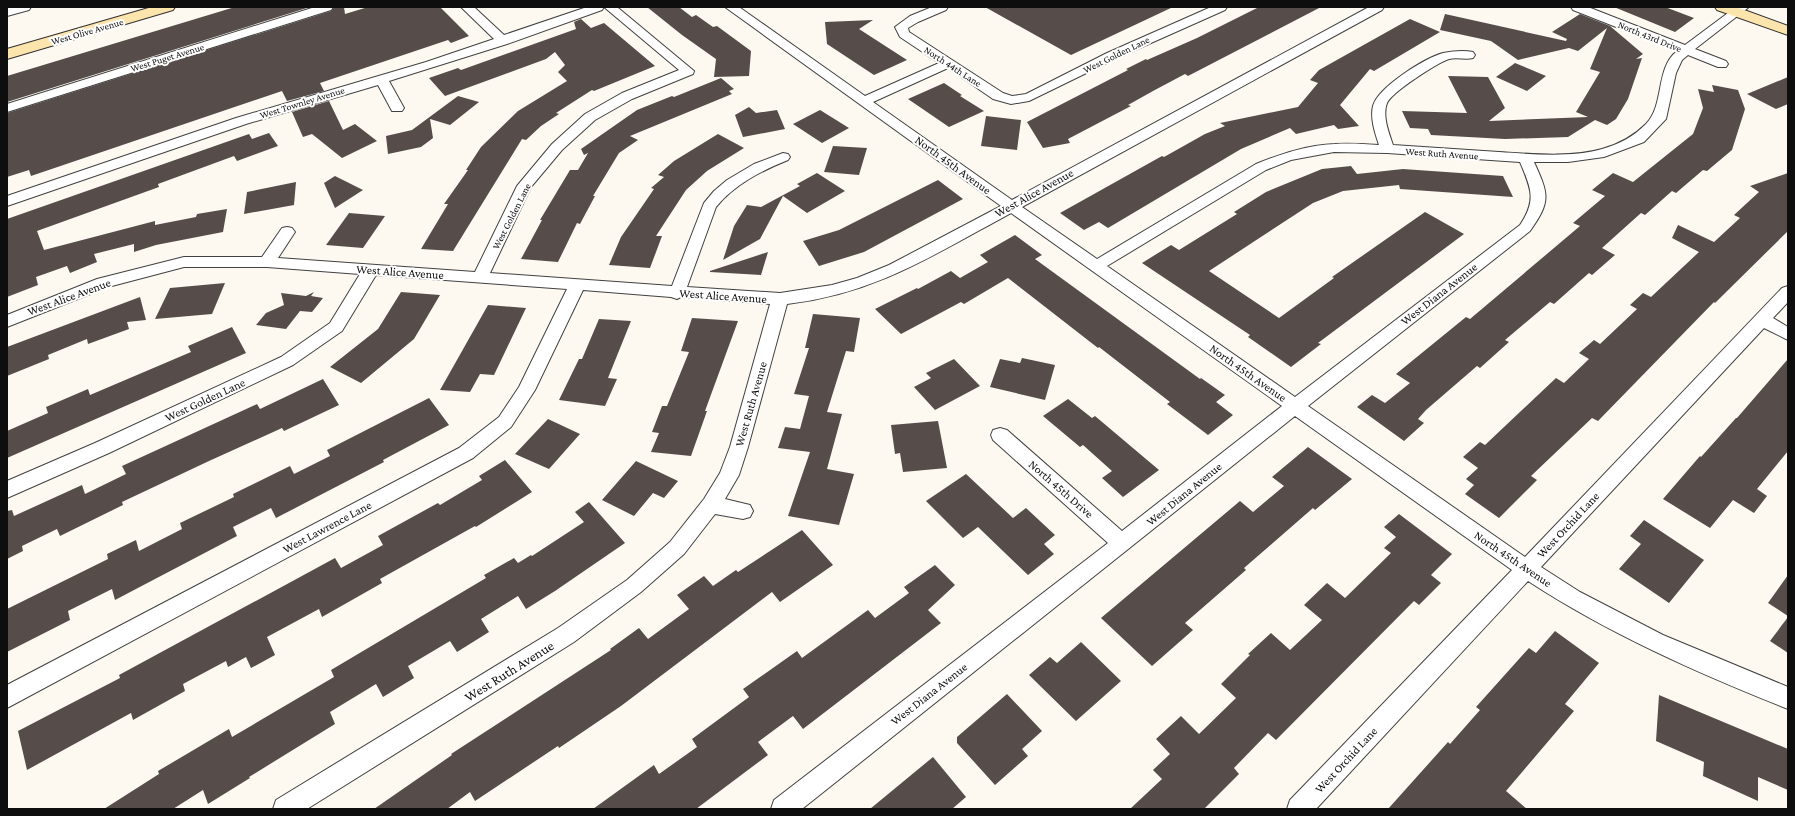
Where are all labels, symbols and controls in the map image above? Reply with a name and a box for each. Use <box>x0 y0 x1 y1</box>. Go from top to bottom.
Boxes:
street label: West Olive Avenue <box>50 16 125 47</box>
street label: North 43rd Drive <box>1616 19 1684 54</box>
street label: West Golden Lane <box>1081 33 1152 75</box>
street label: West Puget Avenue <box>129 41 206 74</box>
street label: North 44th Lane <box>922 44 984 89</box>
street label: West Townley Avenue <box>258 84 346 121</box>
street label: North 45th Avenue <box>912 133 994 197</box>
street label: West Ruth Avenue <box>1405 145 1479 162</box>
street label: West Alice Avenue <box>992 166 1076 220</box>
street label: West Golden Lane <box>490 181 533 251</box>
street label: West Diana Avenue <box>1398 260 1480 328</box>
street label: West Alice Avenue <box>356 262 444 282</box>
street label: West Alice Avenue <box>25 275 113 319</box>
street label: West Alice Avenue <box>679 286 767 306</box>
street label: North 45th Avenue <box>1207 341 1289 405</box>
street label: West Ruth Avenue <box>732 360 770 448</box>
street label: West Golden Lane <box>163 375 247 425</box>
street label: North 45th Drive <box>1026 457 1096 521</box>
street label: West Diana Avenue <box>1143 459 1225 529</box>
street label: West Orchid Lane <box>1534 489 1602 561</box>
street label: West Lawrence Lane <box>280 498 374 556</box>
street label: North 45th Avenue <box>1472 528 1554 590</box>
street label: West Ruth Avenue <box>461 637 557 705</box>
street label: West Diana Avenue <box>888 660 970 728</box>
street label: West Orchid Lane <box>1312 724 1380 796</box>

